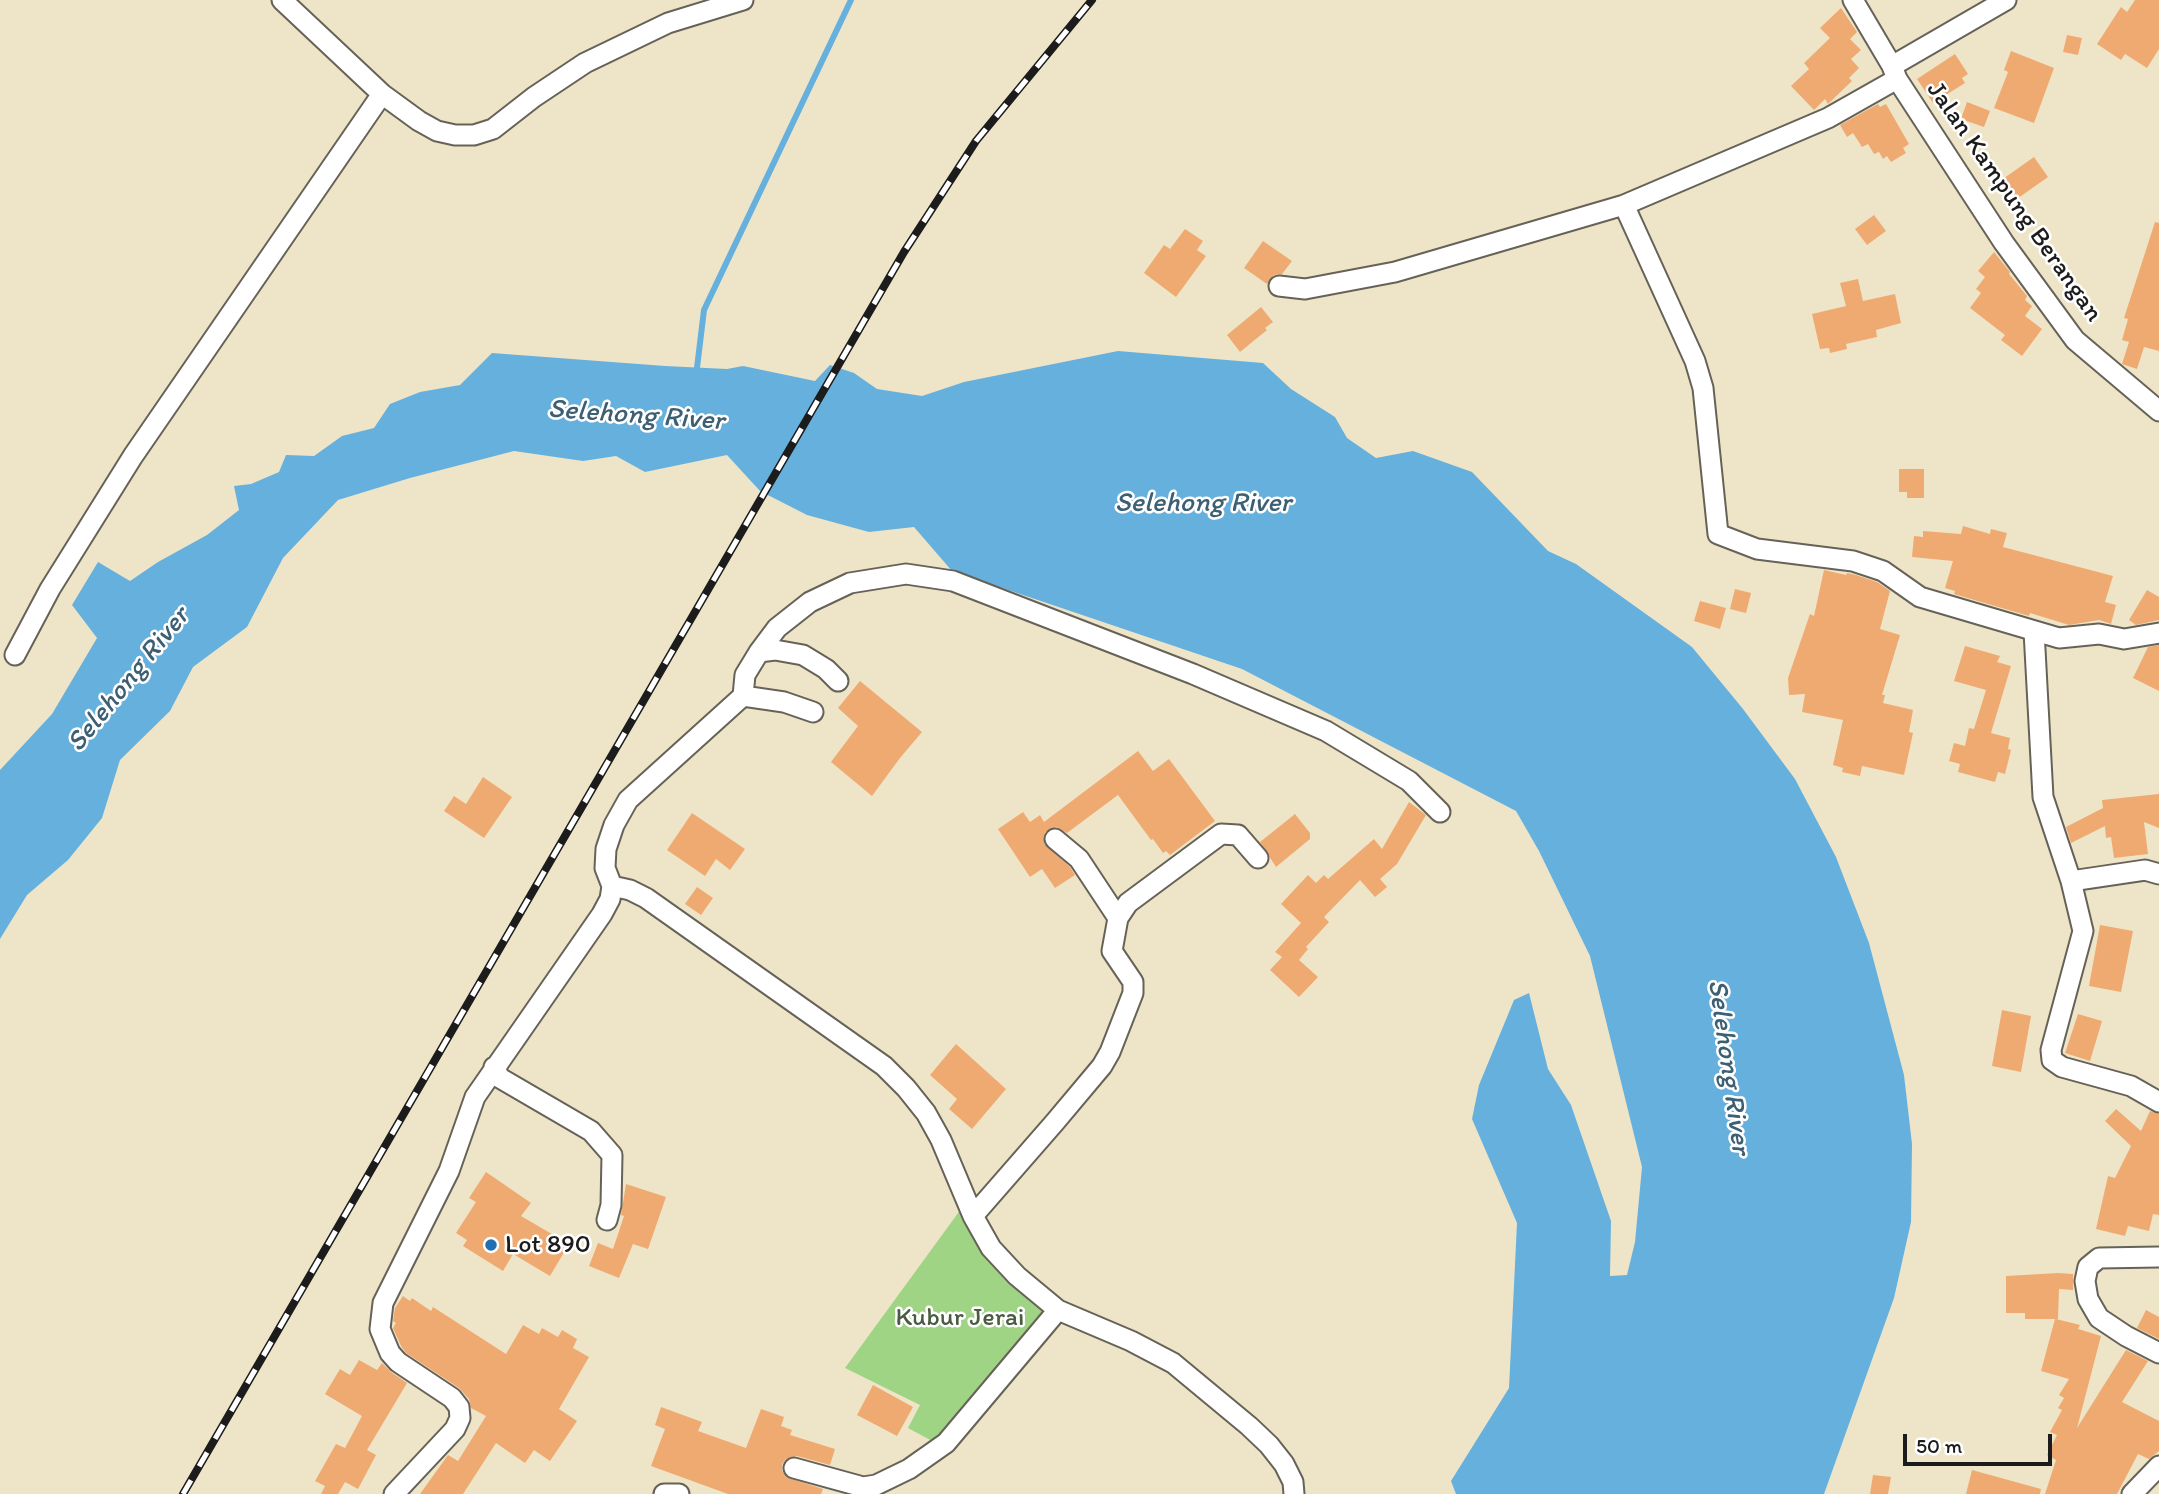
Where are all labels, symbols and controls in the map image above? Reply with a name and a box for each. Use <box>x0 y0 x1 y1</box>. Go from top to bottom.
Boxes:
street label: Jalan Kampung Berangan <box>1919 76 2109 328</box>
water label: Selehong River <box>547 393 725 439</box>
water label: Selehong River <box>1115 487 1291 521</box>
water label: Selehong River <box>60 601 198 759</box>
water label: Selehong River <box>1699 977 1757 1157</box>
place label: Lot 890 <box>505 1229 591 1261</box>
marker: Lot 890 <box>483 1237 499 1253</box>
park label: Kubur Jerai <box>896 1302 1024 1334</box>
scale bar <box>1907 1420 2056 1464</box>
text: 50 m <box>1916 1433 1962 1458</box>

